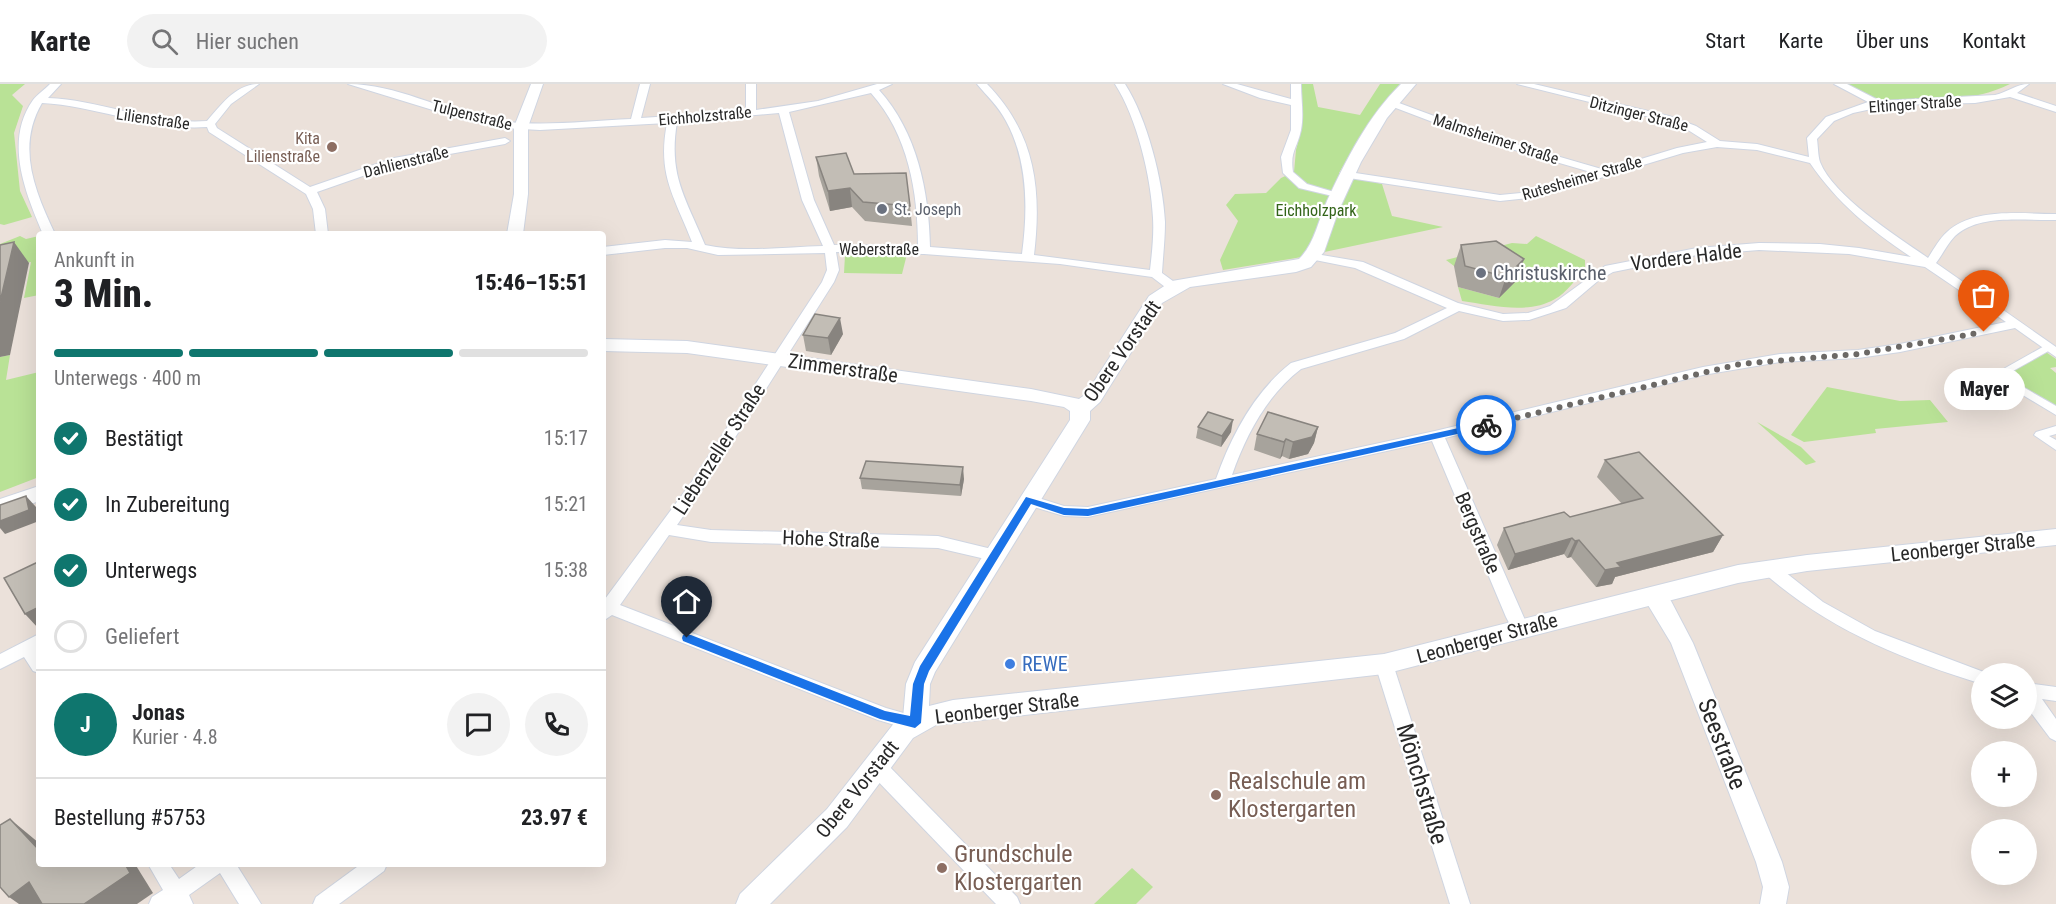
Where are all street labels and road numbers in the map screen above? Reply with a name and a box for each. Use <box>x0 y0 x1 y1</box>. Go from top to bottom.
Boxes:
street label: Eltinger Straße <box>1868 91 1962 117</box>
street label: Ditzinger Straße <box>1588 93 1690 135</box>
street label: Tulpenstraße <box>430 96 514 134</box>
street label: Eichholzstraße <box>658 102 752 130</box>
street label: Lilienstraße <box>115 104 191 134</box>
street label: Malmsheimer Straße <box>1431 110 1561 168</box>
street label: Dahlienstraße <box>361 142 451 182</box>
street label: Rutesheimer Straße <box>1520 152 1644 204</box>
street label: Vordere Halde <box>1629 238 1743 276</box>
street label: Weberstraße <box>839 240 919 259</box>
street label: Obere Vorstadt <box>1078 296 1166 406</box>
street label: Zimmerstraße <box>786 348 900 388</box>
street label: Liebenzeller Straße <box>668 379 770 519</box>
street label: Bergstraße <box>1450 489 1506 577</box>
street label: Hohe Straße <box>782 525 880 553</box>
street label: Leonberger Straße <box>1890 527 2036 567</box>
street label: Leonberger Straße <box>1414 608 1560 668</box>
street label: Leonberger Straße <box>934 687 1080 729</box>
street label: Seestraße <box>1692 695 1752 793</box>
street label: Mönchstraße <box>1390 720 1454 848</box>
street label: Obere Vorstadt <box>810 735 904 843</box>

